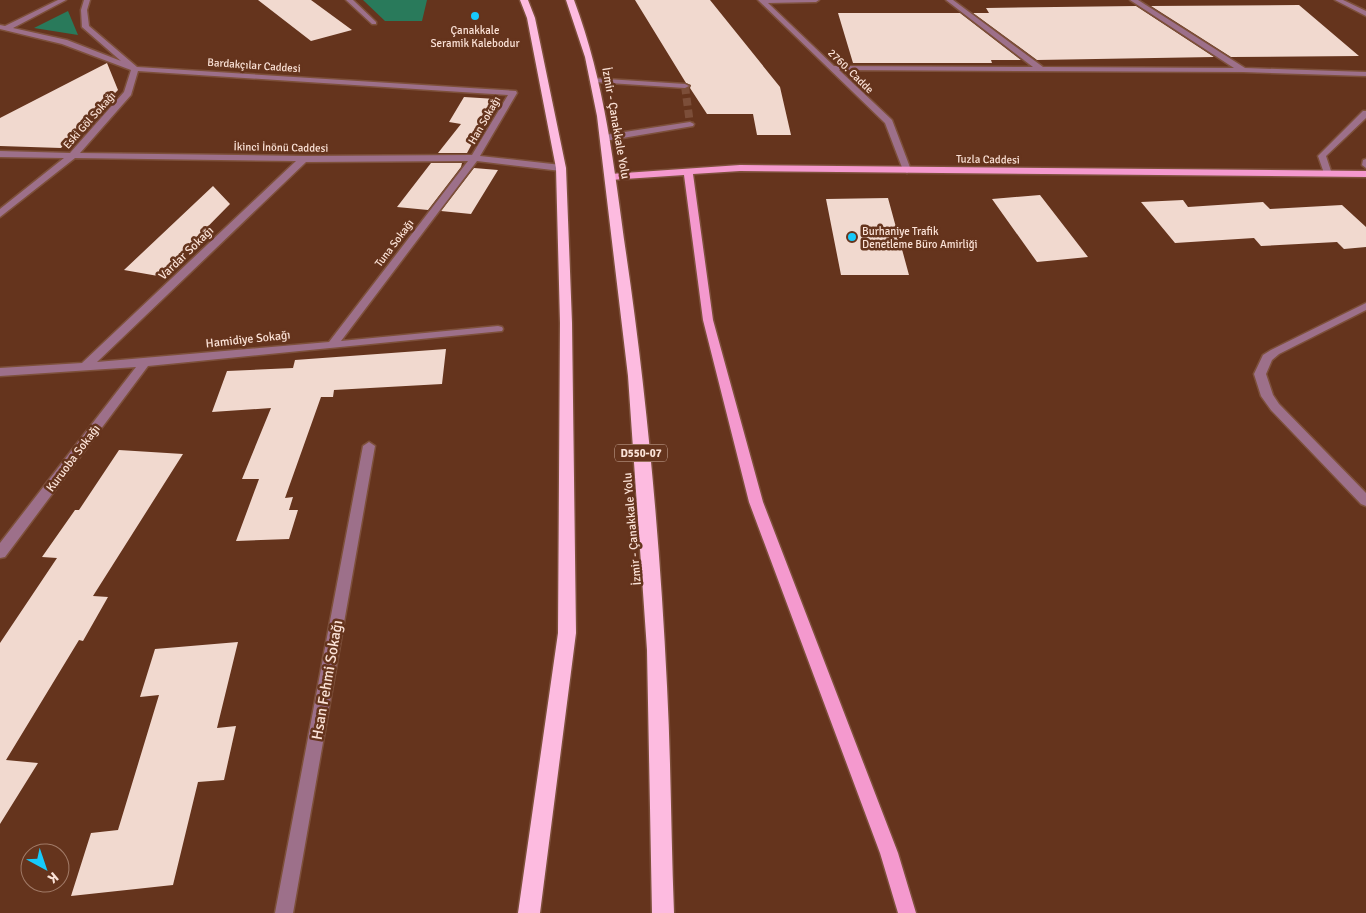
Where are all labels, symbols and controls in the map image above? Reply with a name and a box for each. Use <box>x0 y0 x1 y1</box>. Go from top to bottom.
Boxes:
marker: Çanakkale Seramik Kalebodur <box>469 10 481 22</box>
place label: Çanakkale Seramik Kalebodur <box>430 24 520 50</box>
street label: 2760. Cadde <box>825 46 876 96</box>
street label: Bardakçılar Caddesi <box>207 56 301 75</box>
street label: İzmir - Çanakkale Yolu <box>598 66 633 180</box>
street label: Eski Göl Sokağı <box>60 89 118 151</box>
street label: Han Sokağı <box>466 94 503 146</box>
street label: İkinci İnönü Caddesi <box>233 139 329 155</box>
street label: Tuzla Caddesi <box>956 152 1020 167</box>
street label: Tuna Sokağı <box>372 217 417 270</box>
street label: Vardar Sokağı <box>156 223 217 283</box>
place label: Burhaniye Trafik Denetleme Büro Amirliği <box>862 225 977 251</box>
marker: Burhaniye Trafik Denetleme Büro Amirliği <box>846 231 858 243</box>
street label: Hamidiye Sokağı <box>205 328 291 351</box>
street label: Kuruoba Sokağı <box>43 422 104 495</box>
road number: D550-07 <box>615 444 667 462</box>
street label: İzmir - Çanakkale Yolu <box>620 472 645 586</box>
street label: Hsan Fehmi Sokağı <box>308 619 346 741</box>
north arrow <box>20 843 70 893</box>
text: K <box>44 868 62 887</box>

